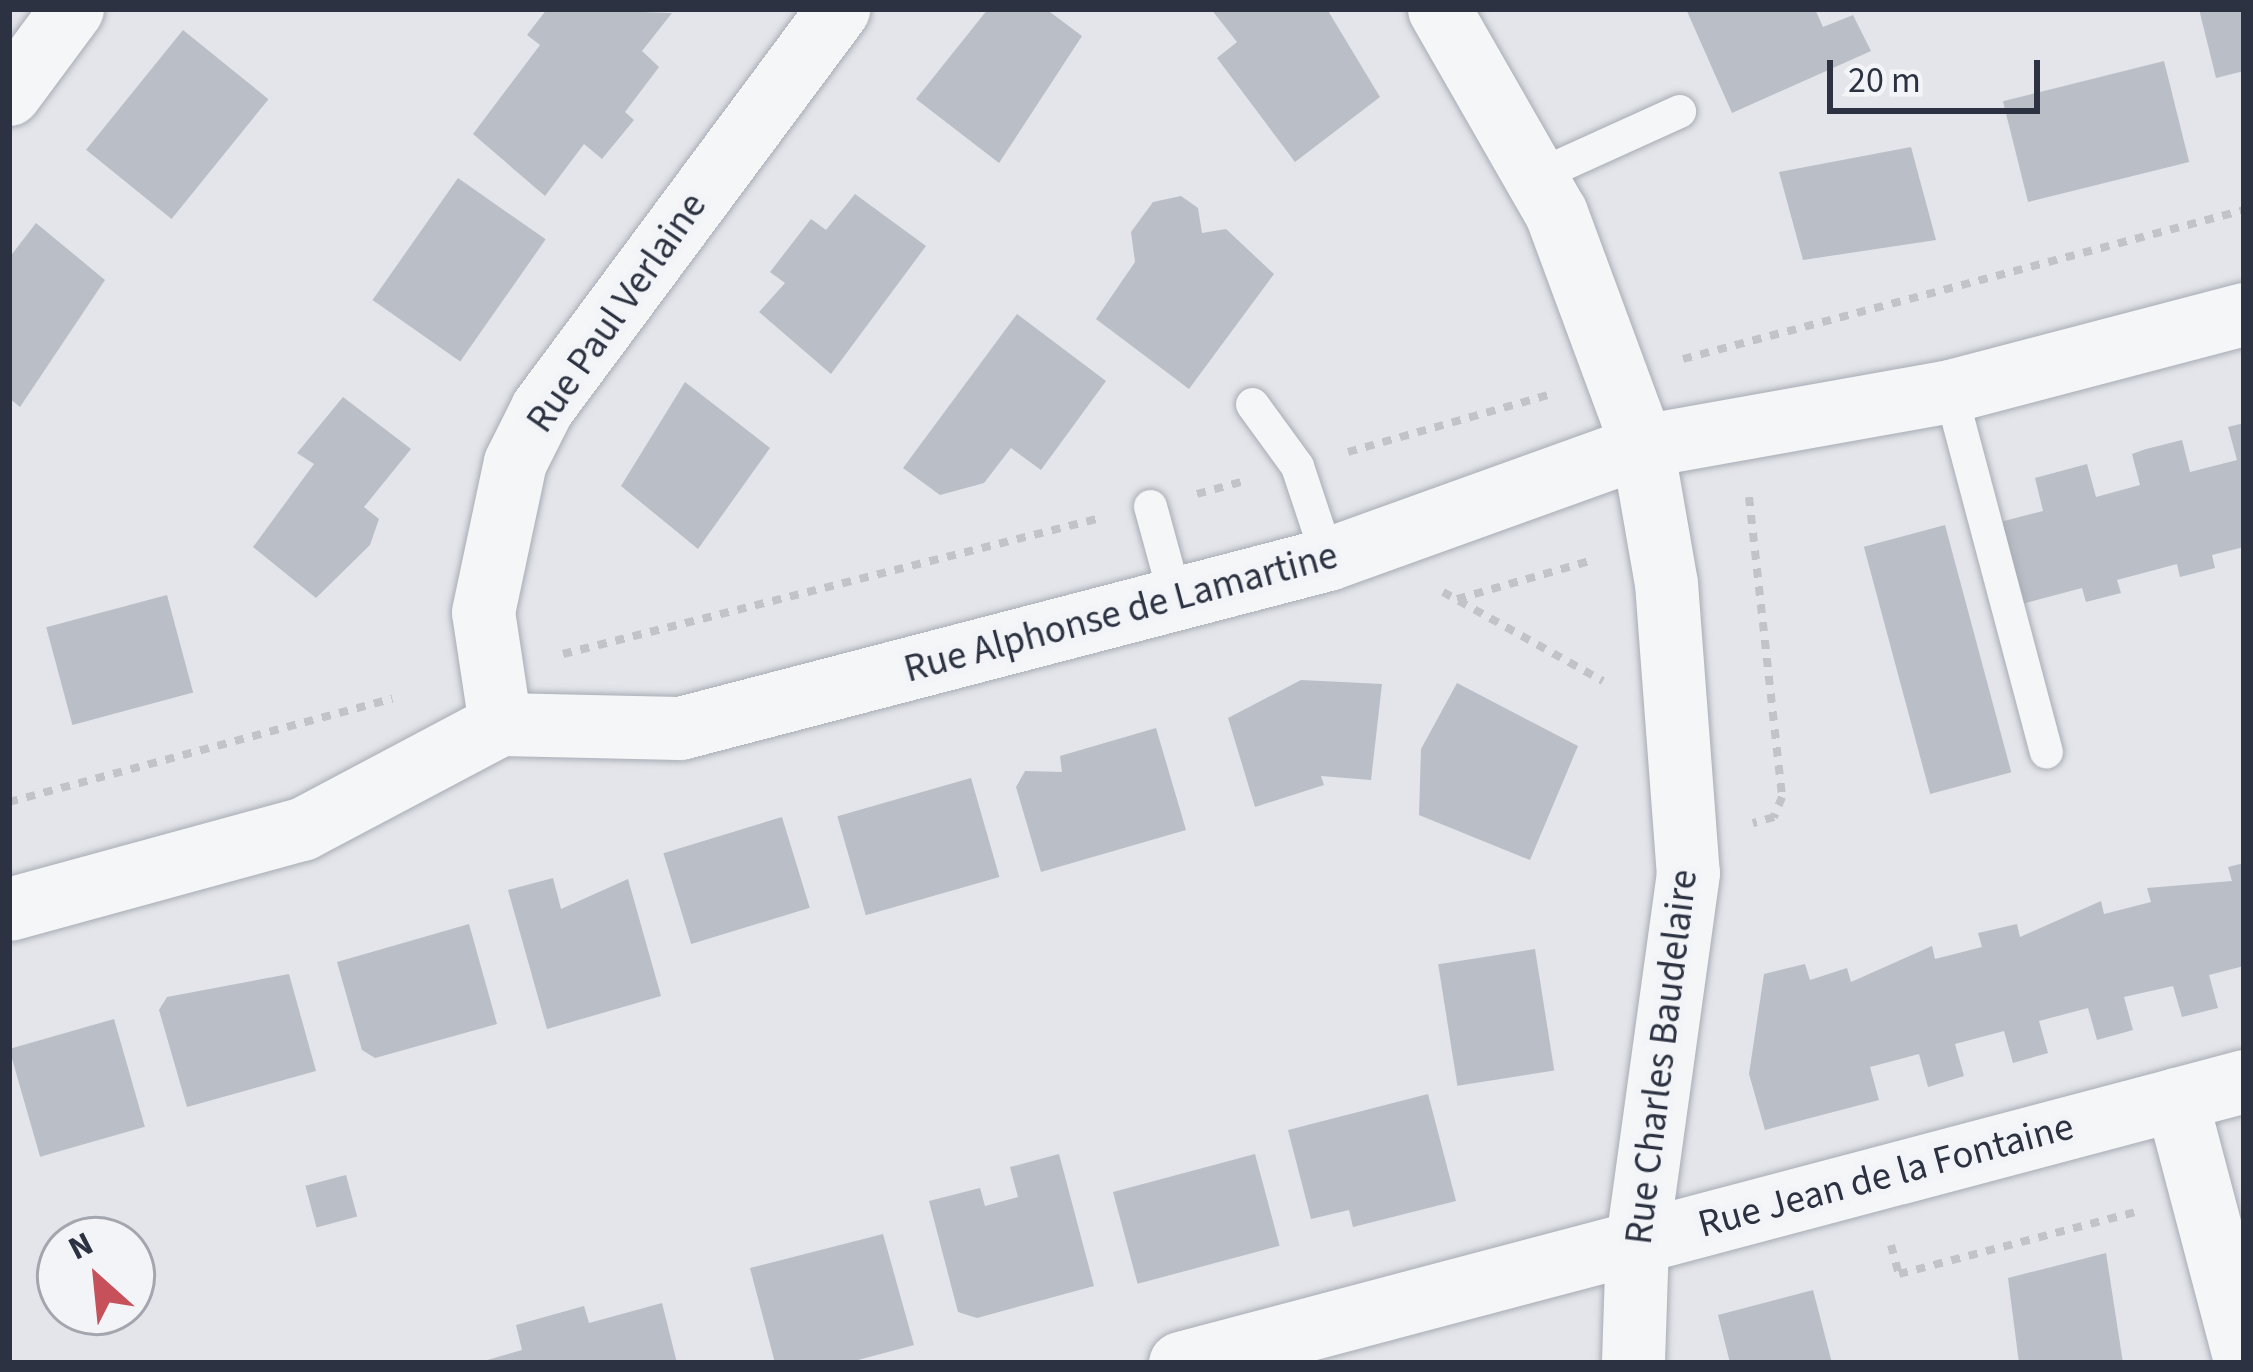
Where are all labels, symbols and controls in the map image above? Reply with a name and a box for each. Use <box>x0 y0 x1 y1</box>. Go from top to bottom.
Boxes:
scale bar <box>1833 36 2046 110</box>
text: 20 m <box>1848 55 1921 106</box>
street label: Rue Paul Verlaine <box>517 184 717 442</box>
street label: Rue Alphonse de Lamartine <box>899 533 1343 693</box>
street label: Rue Charles Baudelaire <box>1616 867 1708 1247</box>
street label: Rue Jean de la Fontaine <box>1693 1103 2079 1249</box>
north arrow <box>36 1216 156 1336</box>
text: N <box>60 1220 101 1272</box>

